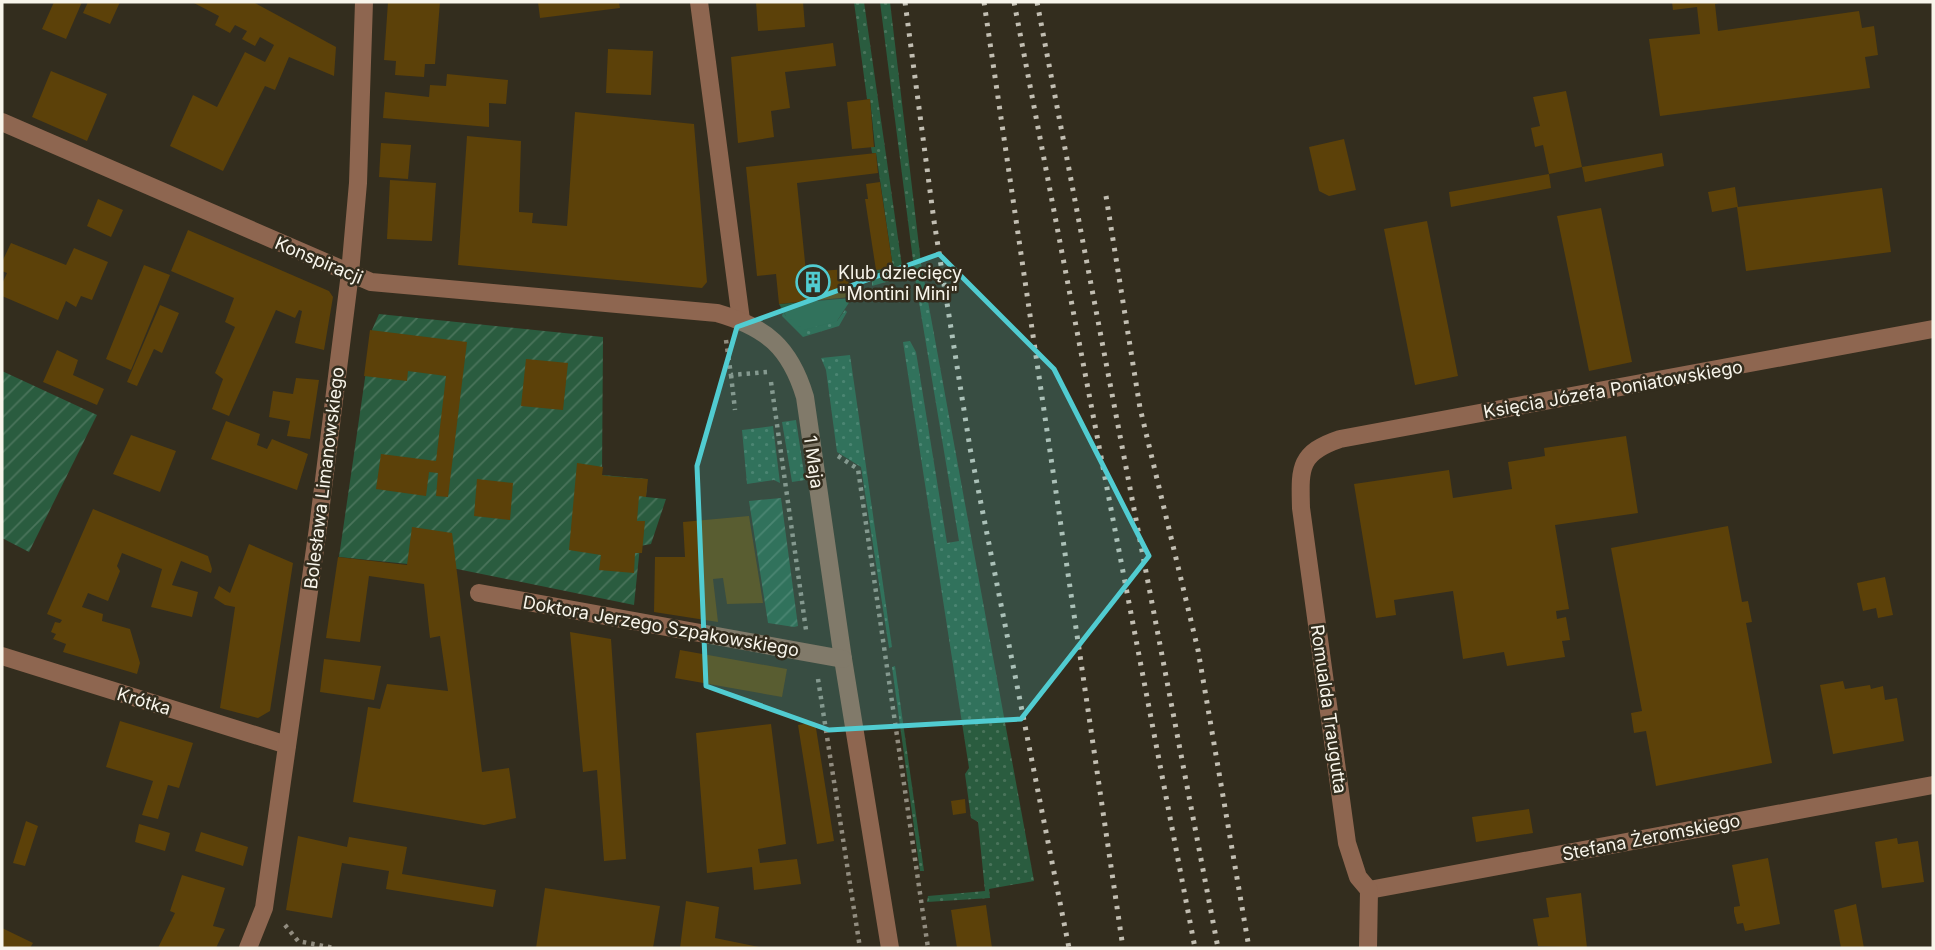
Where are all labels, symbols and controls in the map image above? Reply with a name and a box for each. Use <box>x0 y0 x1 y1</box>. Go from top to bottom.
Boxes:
street label: Konspiracji <box>272 232 366 288</box>
place label: Klub dziecięcy "Montini Mini" <box>838 262 962 304</box>
building icon: Klub dziecięcy "Montini Mini" <box>794 263 832 301</box>
street label: Księcia Józefa Poniatowskiego <box>1482 356 1744 422</box>
street label: Bolesława Limanowskiego <box>300 366 348 590</box>
street label: 1 Maja <box>800 434 828 490</box>
street label: Doktora Jerzego Szpakowskiego <box>521 591 801 661</box>
street label: Romualda Traugutta <box>1307 623 1351 795</box>
street label: Krótka <box>115 683 173 719</box>
street label: Stefana Żeromskiego <box>1560 808 1742 865</box>

